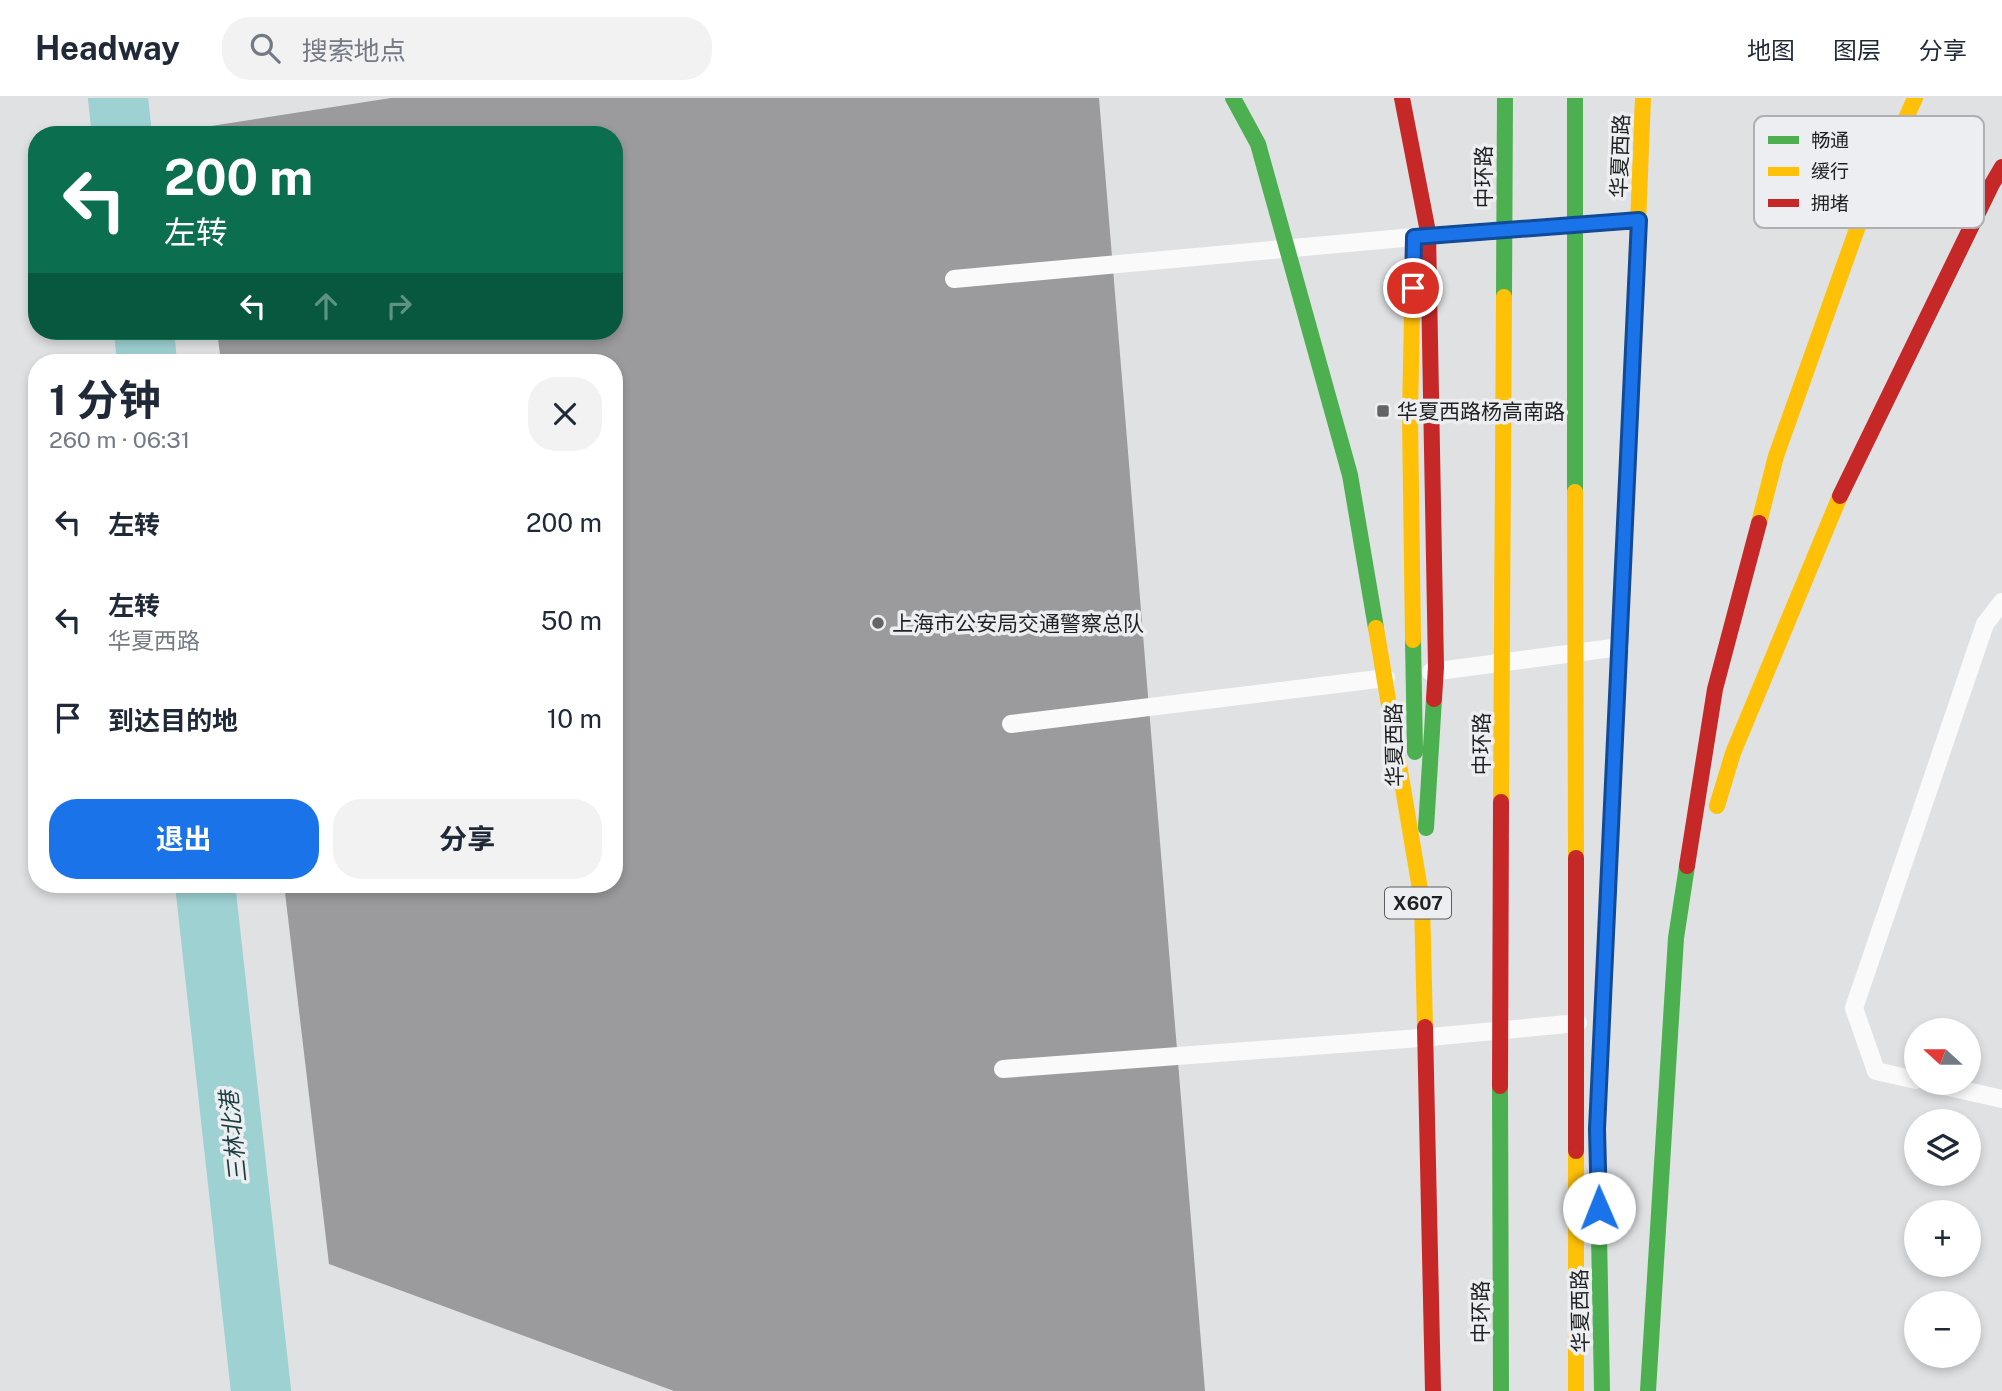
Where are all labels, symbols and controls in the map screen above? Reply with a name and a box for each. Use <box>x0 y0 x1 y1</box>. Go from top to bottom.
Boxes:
search box <box>222 17 712 80</box>
text: Headway <box>35 29 180 67</box>
icon: search <box>246 29 284 67</box>
text: 搜索地点 <box>302 35 406 66</box>
text: 地图 <box>1747 36 1795 64</box>
text: 图层 <box>1833 36 1881 64</box>
text: 分享 <box>1919 36 1967 64</box>
street label: 华夏西路 <box>1606 114 1634 198</box>
legend <box>1754 116 1984 228</box>
text: 畅通 <box>1811 129 1849 151</box>
street label: 中环路 <box>1471 146 1496 209</box>
text: 200 m <box>164 148 313 206</box>
icon: left <box>49 154 140 245</box>
text: 缓行 <box>1811 160 1849 182</box>
text: 拥堵 <box>1811 192 1849 214</box>
text: 左转 <box>164 214 228 251</box>
pin <box>1383 258 1443 318</box>
icon: arrive <box>1394 269 1432 307</box>
icon: left <box>234 287 272 325</box>
icon: ahead <box>307 287 345 325</box>
icon: right <box>380 287 418 325</box>
text: 1 分钟 <box>49 375 160 424</box>
button: close <box>528 377 602 451</box>
place label: 华夏西路杨高南路 <box>1397 399 1565 424</box>
marker: 华夏西路杨高南路 <box>1375 403 1391 419</box>
text: 260 m · 06:31 <box>49 426 190 453</box>
icon: left <box>49 503 87 541</box>
text: 200 m <box>526 507 602 538</box>
text: 左转 <box>108 509 160 540</box>
text: 左转 <box>108 590 160 621</box>
icon: left <box>49 601 87 639</box>
text: 50 m <box>541 605 602 636</box>
place label: 上海市公安局交通警察总队 <box>892 611 1144 636</box>
marker: 上海市公安局交通警察总队 <box>870 615 886 631</box>
text: 华夏西路 <box>108 627 200 654</box>
icon: arrive <box>49 699 87 737</box>
text: 10 m <box>547 703 602 734</box>
street label: 华夏西路 <box>1381 703 1407 787</box>
text: 到达目的地 <box>108 705 238 736</box>
street label: 中环路 <box>1469 713 1494 776</box>
button: 退出 <box>49 799 319 879</box>
button: 分享 <box>333 799 602 879</box>
road number: X607 <box>1385 888 1451 918</box>
north arrow <box>1904 1018 1981 1096</box>
map controls <box>1904 1018 1981 1368</box>
water label: 三林北港 <box>214 1087 251 1184</box>
button: layers <box>1904 1109 1981 1186</box>
position arrow <box>1562 1171 1636 1245</box>
button: + <box>1904 1200 1981 1277</box>
street label: 华夏西路 <box>1567 1269 1593 1353</box>
street label: 中环路 <box>1468 1281 1493 1344</box>
button: − <box>1904 1291 1981 1368</box>

